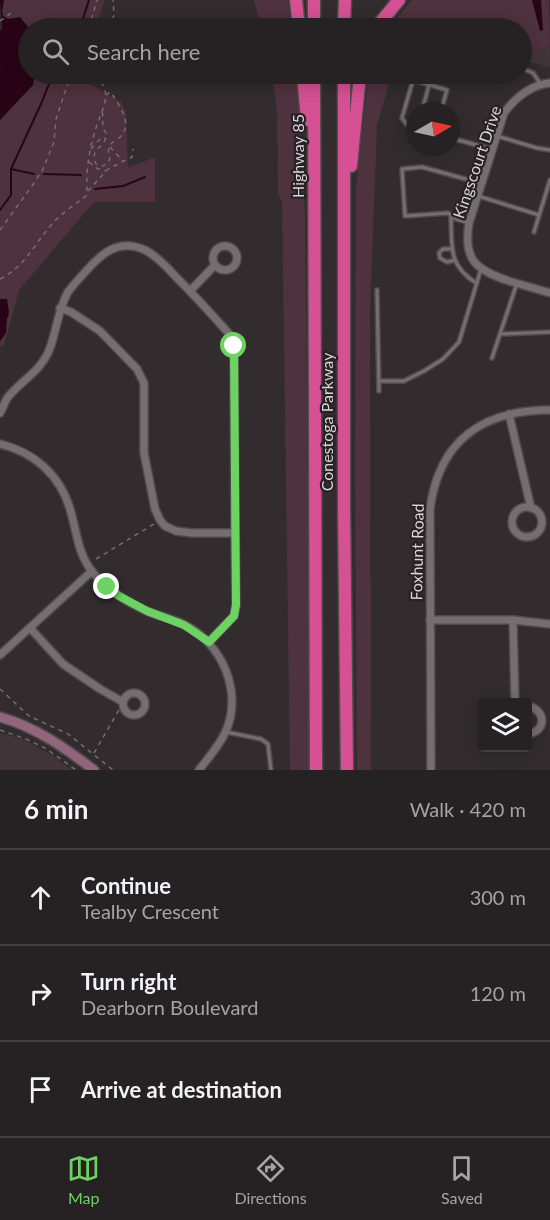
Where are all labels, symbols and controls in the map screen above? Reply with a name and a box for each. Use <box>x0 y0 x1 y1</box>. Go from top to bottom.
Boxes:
search box <box>18 18 532 84</box>
icon: search <box>39 35 72 68</box>
text: Search here <box>87 38 200 65</box>
north arrow <box>406 102 460 156</box>
street label: Kingscourt Drive <box>448 103 505 221</box>
street label: Highway 85 <box>288 114 307 198</box>
route start <box>220 332 246 358</box>
street label: Conestoga Parkway <box>317 352 336 491</box>
street label: Foxhunt Road <box>406 503 427 601</box>
route end <box>93 573 119 599</box>
map controls <box>478 698 532 752</box>
button: layers <box>478 698 532 752</box>
text: 6 min <box>24 793 88 825</box>
text: Walk · 420 m <box>410 797 526 821</box>
text: Continue <box>81 872 171 899</box>
icon: ahead <box>24 881 57 914</box>
text: 300 m <box>470 885 526 909</box>
text: Tealby Crescent <box>81 899 219 923</box>
text: Turn right <box>81 968 176 995</box>
icon: right <box>24 977 57 1010</box>
text: 120 m <box>470 981 526 1005</box>
text: Dearborn Boulevard <box>81 995 258 1019</box>
icon: arrive <box>24 1073 57 1106</box>
text: Arrive at destination <box>81 1076 282 1103</box>
tab: Map <box>67 1152 100 1207</box>
tab: Directions <box>234 1152 307 1207</box>
tab: Saved <box>441 1152 483 1207</box>

